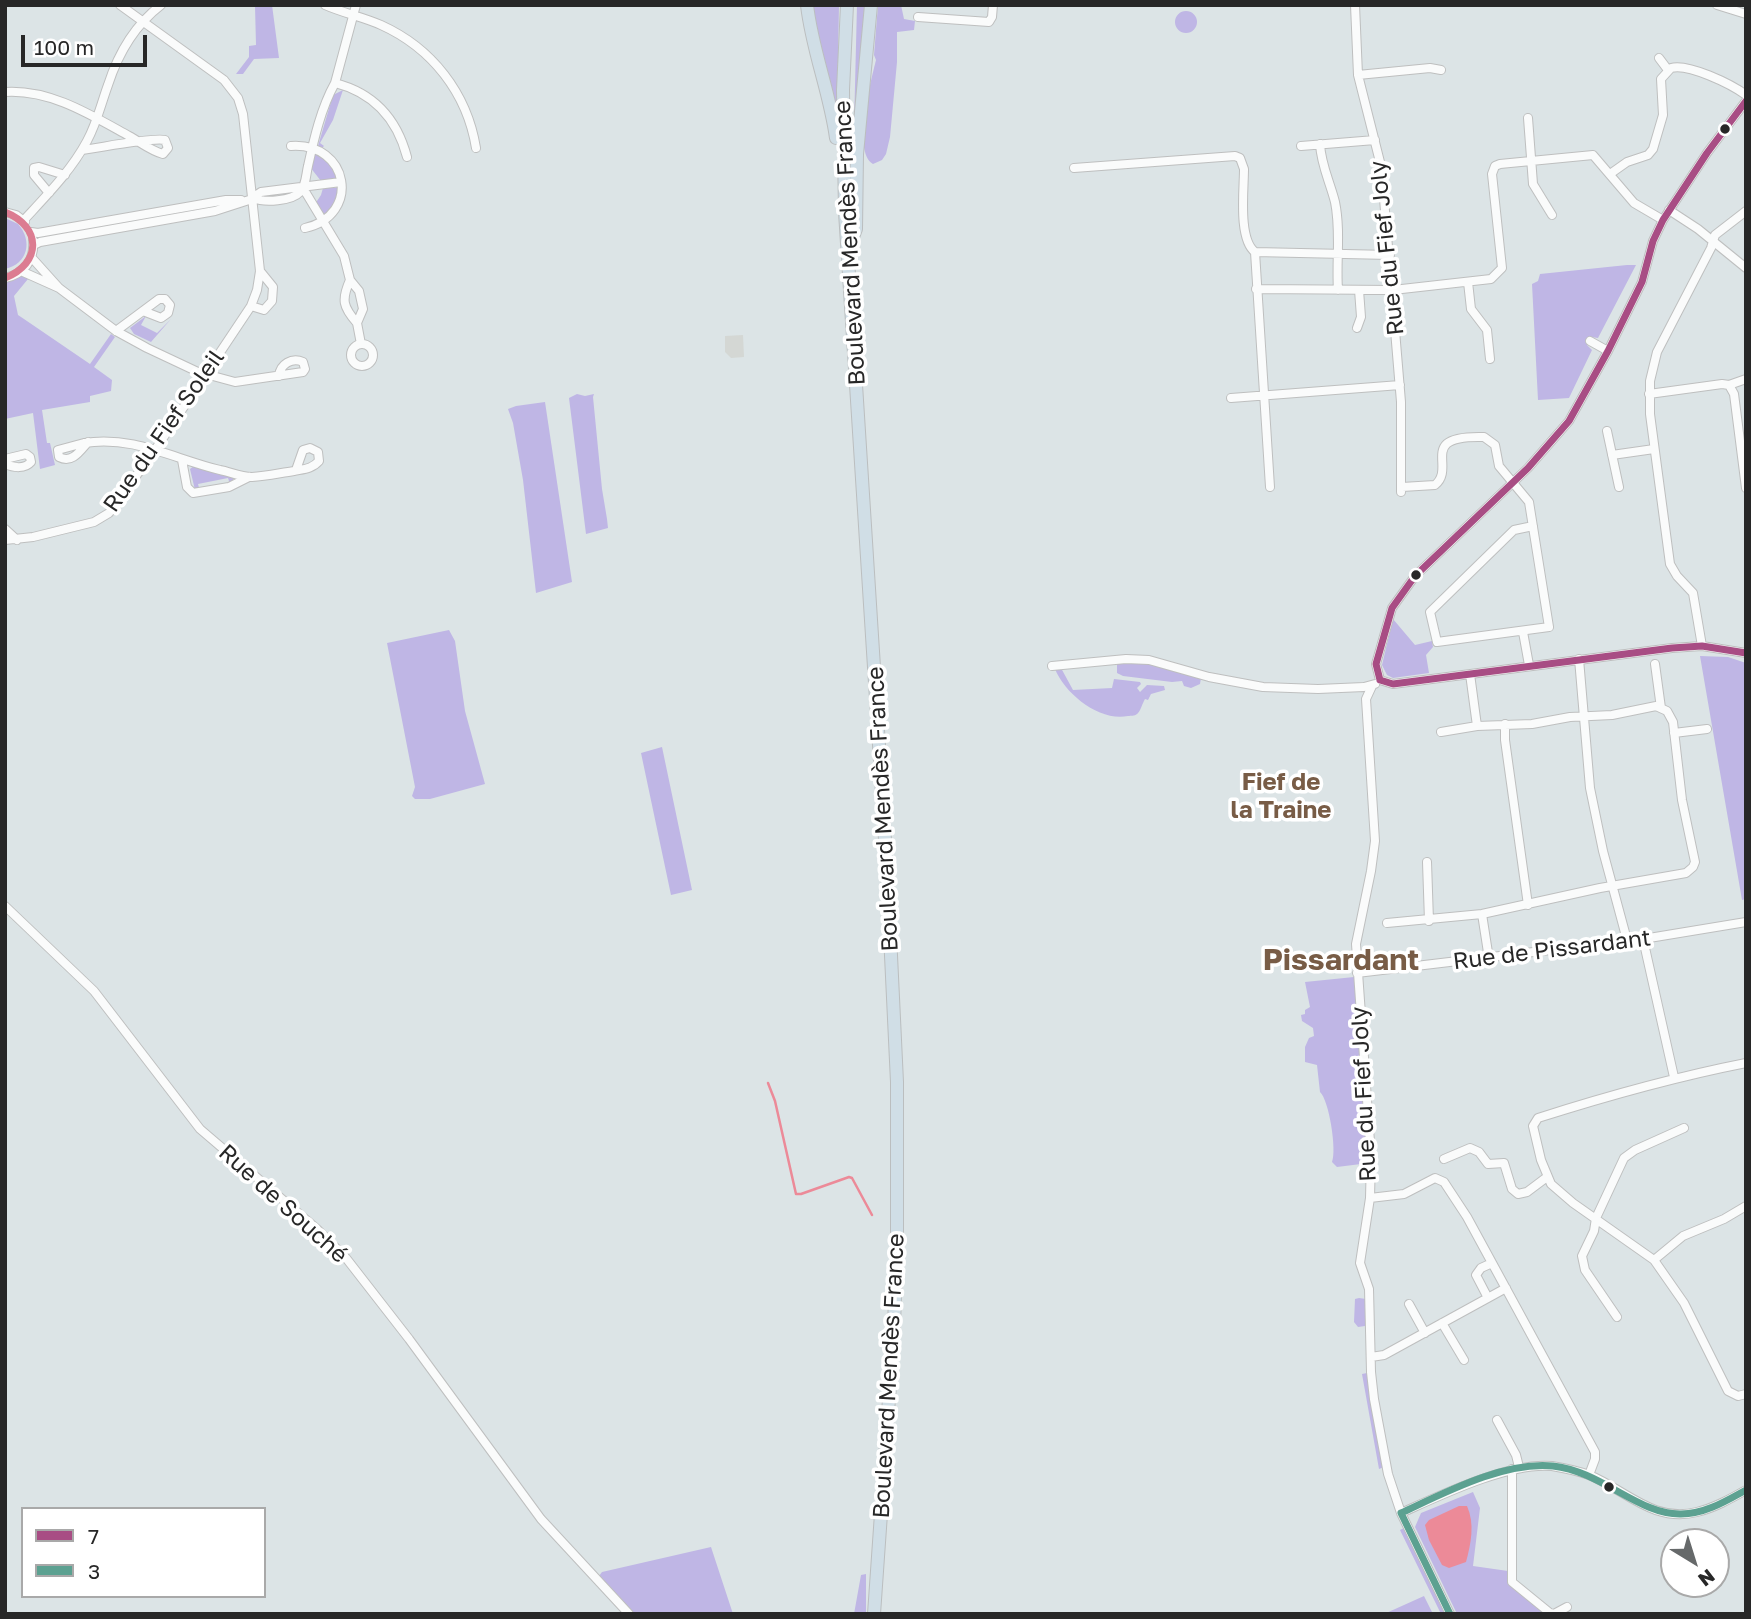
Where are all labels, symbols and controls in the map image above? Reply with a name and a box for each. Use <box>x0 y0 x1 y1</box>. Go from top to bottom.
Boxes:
scale bar <box>24 21 150 65</box>
text: 100 m <box>34 34 94 60</box>
street label: Boulevard Mendès France <box>829 100 871 386</box>
unlabelled marker <box>1718 122 1732 136</box>
street label: Rue du Fief Joly <box>1364 159 1410 337</box>
street label: Rue du Fief Soleil <box>98 345 230 517</box>
unlabelled marker <box>1409 568 1423 582</box>
street label: Boulevard Mendès France <box>862 666 904 952</box>
district label: Fief de la Traine <box>1231 768 1331 824</box>
street label: Rue de Pissardant <box>1452 924 1652 976</box>
district label: Pissardant <box>1263 942 1419 978</box>
street label: Rue du Fief Joly <box>1346 1006 1382 1182</box>
street label: Rue de Souché <box>213 1139 353 1269</box>
street label: Boulevard Mendès France <box>868 1233 910 1519</box>
unlabelled marker <box>1602 1480 1616 1494</box>
legend <box>21 1507 266 1598</box>
text: 7 <box>88 1523 99 1549</box>
north arrow <box>1660 1528 1730 1598</box>
text: 3 <box>88 1558 100 1584</box>
text: N <box>1694 1565 1720 1592</box>

